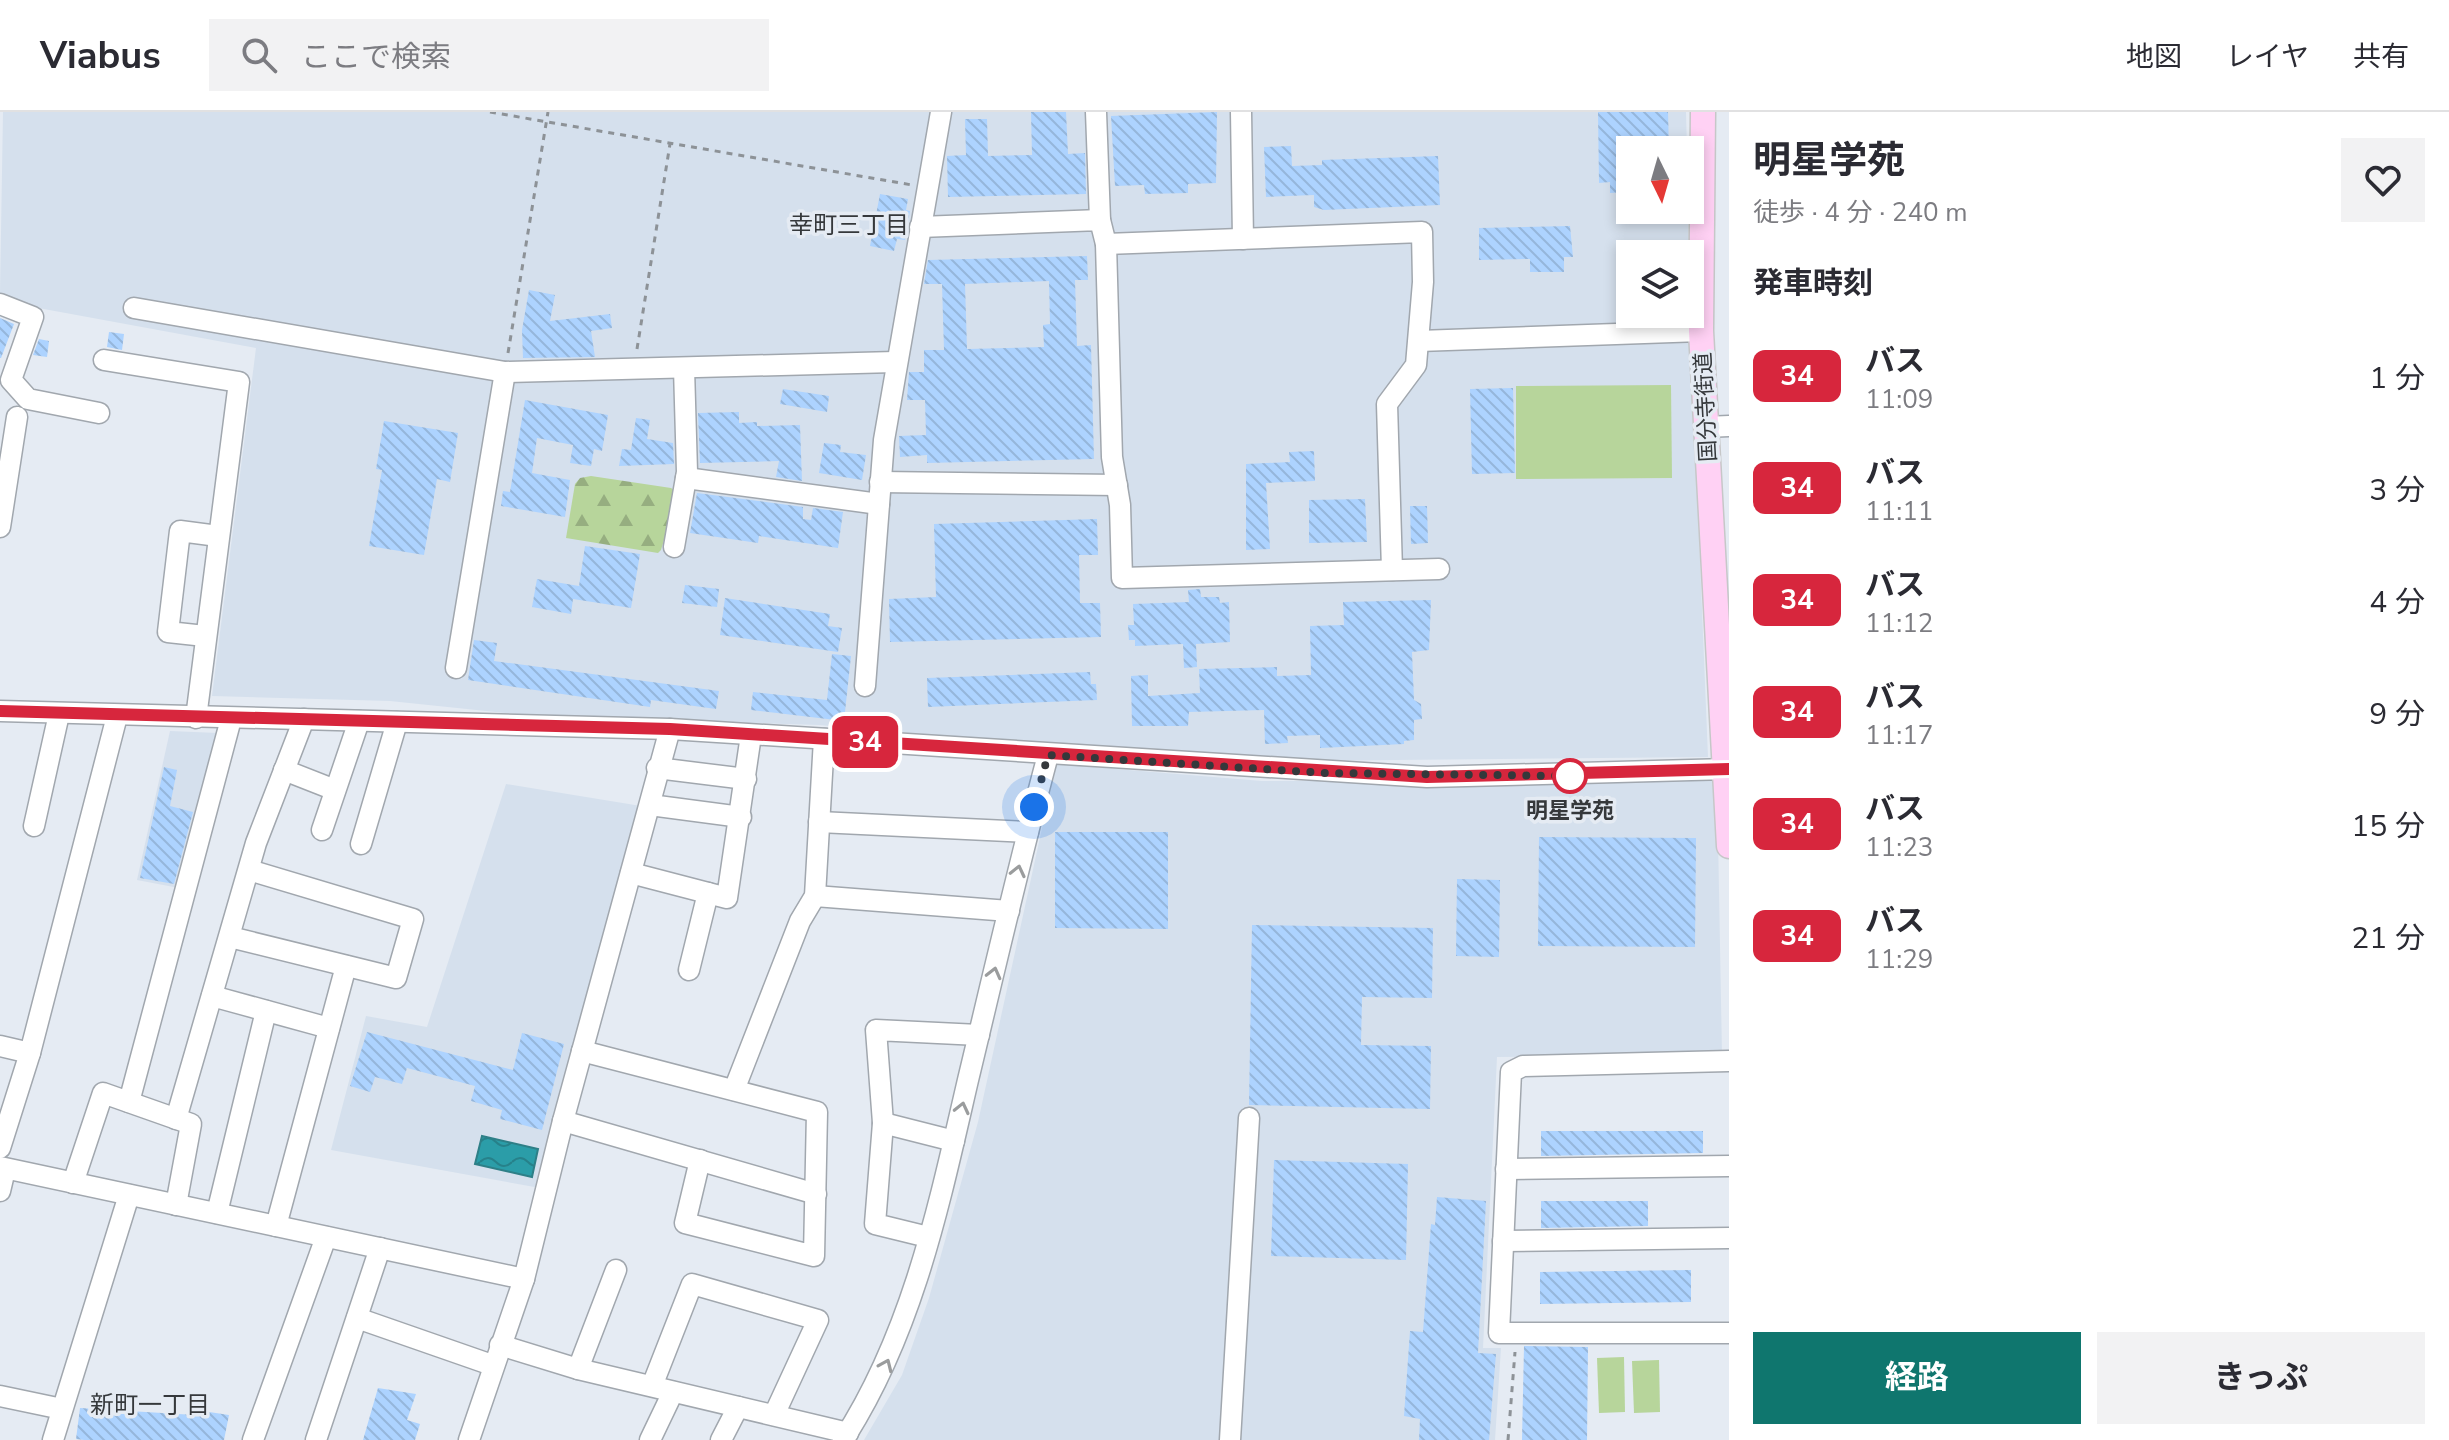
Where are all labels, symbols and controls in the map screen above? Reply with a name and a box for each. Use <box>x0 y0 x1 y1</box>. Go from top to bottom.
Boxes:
search box <box>209 19 769 91</box>
text: Viabus <box>40 30 161 81</box>
icon: search <box>237 33 281 77</box>
text: ここで検索 <box>301 37 451 78</box>
text: 地図 <box>2126 38 2182 76</box>
text: レイヤ <box>2226 38 2309 76</box>
text: 共有 <box>2353 38 2409 76</box>
text: 明星学苑 <box>1753 135 1905 186</box>
north arrow <box>1616 136 1704 224</box>
map controls <box>1616 136 1704 328</box>
button: heart <box>2341 138 2425 222</box>
text: 徒歩 · 4 分 · 240 m <box>1753 195 1968 230</box>
district label: 幸町三丁目 <box>789 209 909 241</box>
button: layers <box>1616 240 1704 328</box>
text: 発車時刻 <box>1753 263 1873 304</box>
text: バス <box>1865 341 1925 382</box>
street label: 国分寺街道 <box>1688 351 1724 463</box>
text: 34 <box>1780 357 1814 395</box>
text: 1 分 <box>2369 358 2425 399</box>
text: 11:09 <box>1865 382 1933 417</box>
text: バス <box>1865 453 1925 494</box>
text: 34 <box>1780 469 1814 507</box>
text: 3 分 <box>2369 470 2425 511</box>
text: 11:11 <box>1865 494 1933 529</box>
text: バス <box>1865 565 1925 606</box>
text: 34 <box>1780 581 1814 619</box>
text: 4 分 <box>2369 582 2425 623</box>
text: 11:12 <box>1865 606 1933 641</box>
text: バス <box>1865 677 1925 718</box>
text: 34 <box>1780 693 1814 731</box>
text: 9 分 <box>2369 694 2425 735</box>
line badge: 34 <box>829 716 901 768</box>
text: 11:17 <box>1865 718 1933 753</box>
text: 34 <box>848 723 882 761</box>
marker: 明星学苑 <box>1553 759 1587 793</box>
your location <box>1014 787 1054 827</box>
text: バス <box>1865 789 1925 830</box>
place label: 明星学苑 <box>1526 796 1614 826</box>
text: 34 <box>1780 805 1814 843</box>
text: 15 分 <box>2351 806 2425 847</box>
text: 11:23 <box>1865 830 1933 865</box>
one-way arrow <box>1009 865 1026 879</box>
text: バス <box>1865 901 1925 942</box>
text: 34 <box>1780 917 1814 955</box>
text: 21 分 <box>2351 918 2425 959</box>
text: 11:29 <box>1865 942 1933 977</box>
one-way arrow <box>985 966 1002 980</box>
one-way arrow <box>953 1101 970 1115</box>
button: 経路 <box>1753 1332 2081 1424</box>
button: きっぷ <box>2097 1332 2425 1424</box>
one-way arrow <box>876 1359 892 1373</box>
district label: 新町一丁目 <box>90 1389 210 1421</box>

